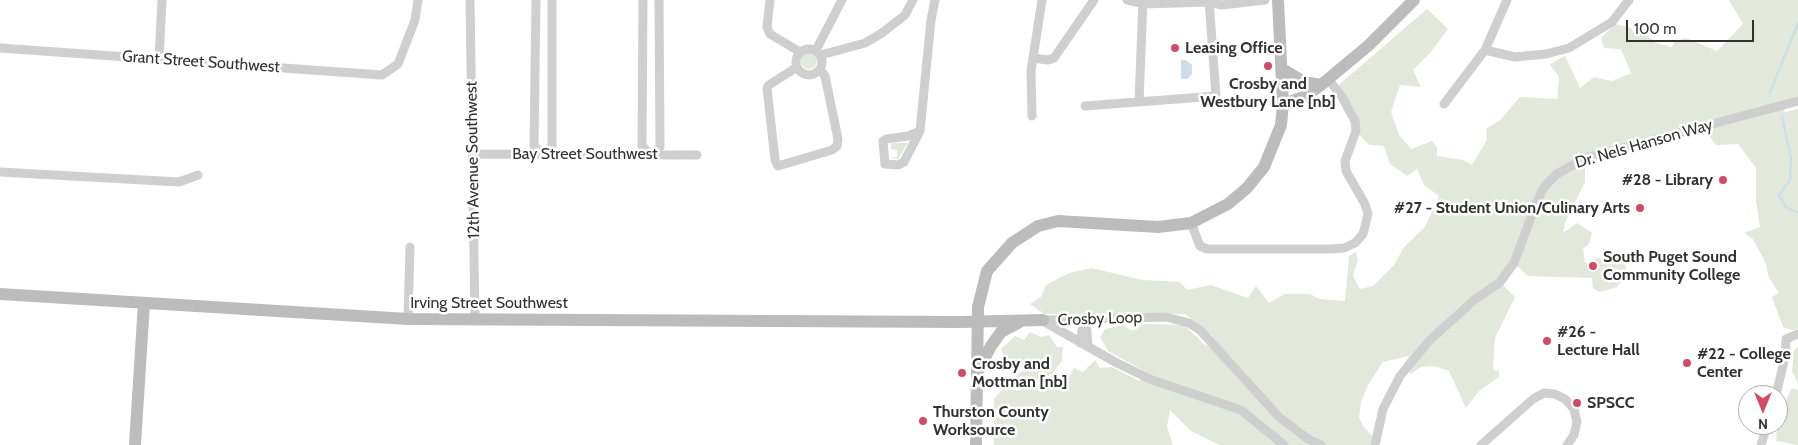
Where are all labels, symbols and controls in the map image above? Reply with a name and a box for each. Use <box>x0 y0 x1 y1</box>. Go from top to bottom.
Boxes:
scale bar <box>1628 10 1756 42</box>
text: 100 m <box>1634 20 1676 38</box>
place label: Leasing Office <box>1185 38 1283 58</box>
marker: Leasing Office <box>1169 42 1181 54</box>
street label: Grant Street Southwest <box>122 47 280 77</box>
marker: Crosby and Westbury Lane [nb] <box>1262 60 1274 72</box>
place label: Crosby and Westbury Lane [nb] <box>1200 74 1336 112</box>
street label: 12th Avenue Southwest <box>462 81 484 239</box>
street label: Dr. Nels Hanson Way <box>1573 115 1715 173</box>
street label: Bay Street Southwest <box>512 144 658 164</box>
place label: #28 - Library <box>1622 170 1713 190</box>
marker: #28 - Library <box>1717 174 1729 186</box>
place label: #27 - Student Union/Culinary Arts <box>1394 198 1630 218</box>
marker: #27 - Student Union/Culinary Arts <box>1634 202 1646 214</box>
place label: South Puget Sound Community College <box>1603 247 1740 285</box>
marker: South Puget Sound Community College <box>1587 260 1599 272</box>
street label: Irving Street Southwest <box>410 293 568 313</box>
street label: Crosby Loop <box>1057 308 1143 330</box>
place label: #26 - Lecture Hall <box>1557 322 1640 360</box>
marker: #26 - Lecture Hall <box>1541 335 1553 347</box>
place label: #22 - College Center <box>1697 344 1791 382</box>
place label: Crosby and Mottman [nb] <box>972 354 1067 392</box>
marker: #22 - College Center <box>1681 357 1693 369</box>
marker: Crosby and Mottman [nb] <box>956 367 968 379</box>
north arrow <box>1738 385 1788 435</box>
place label: SPSCC <box>1587 393 1634 413</box>
marker: SPSCC <box>1571 397 1583 409</box>
place label: Thurston County Worksource <box>933 402 1049 440</box>
marker: Thurston County Worksource <box>917 415 929 427</box>
text: N <box>1758 415 1768 433</box>

